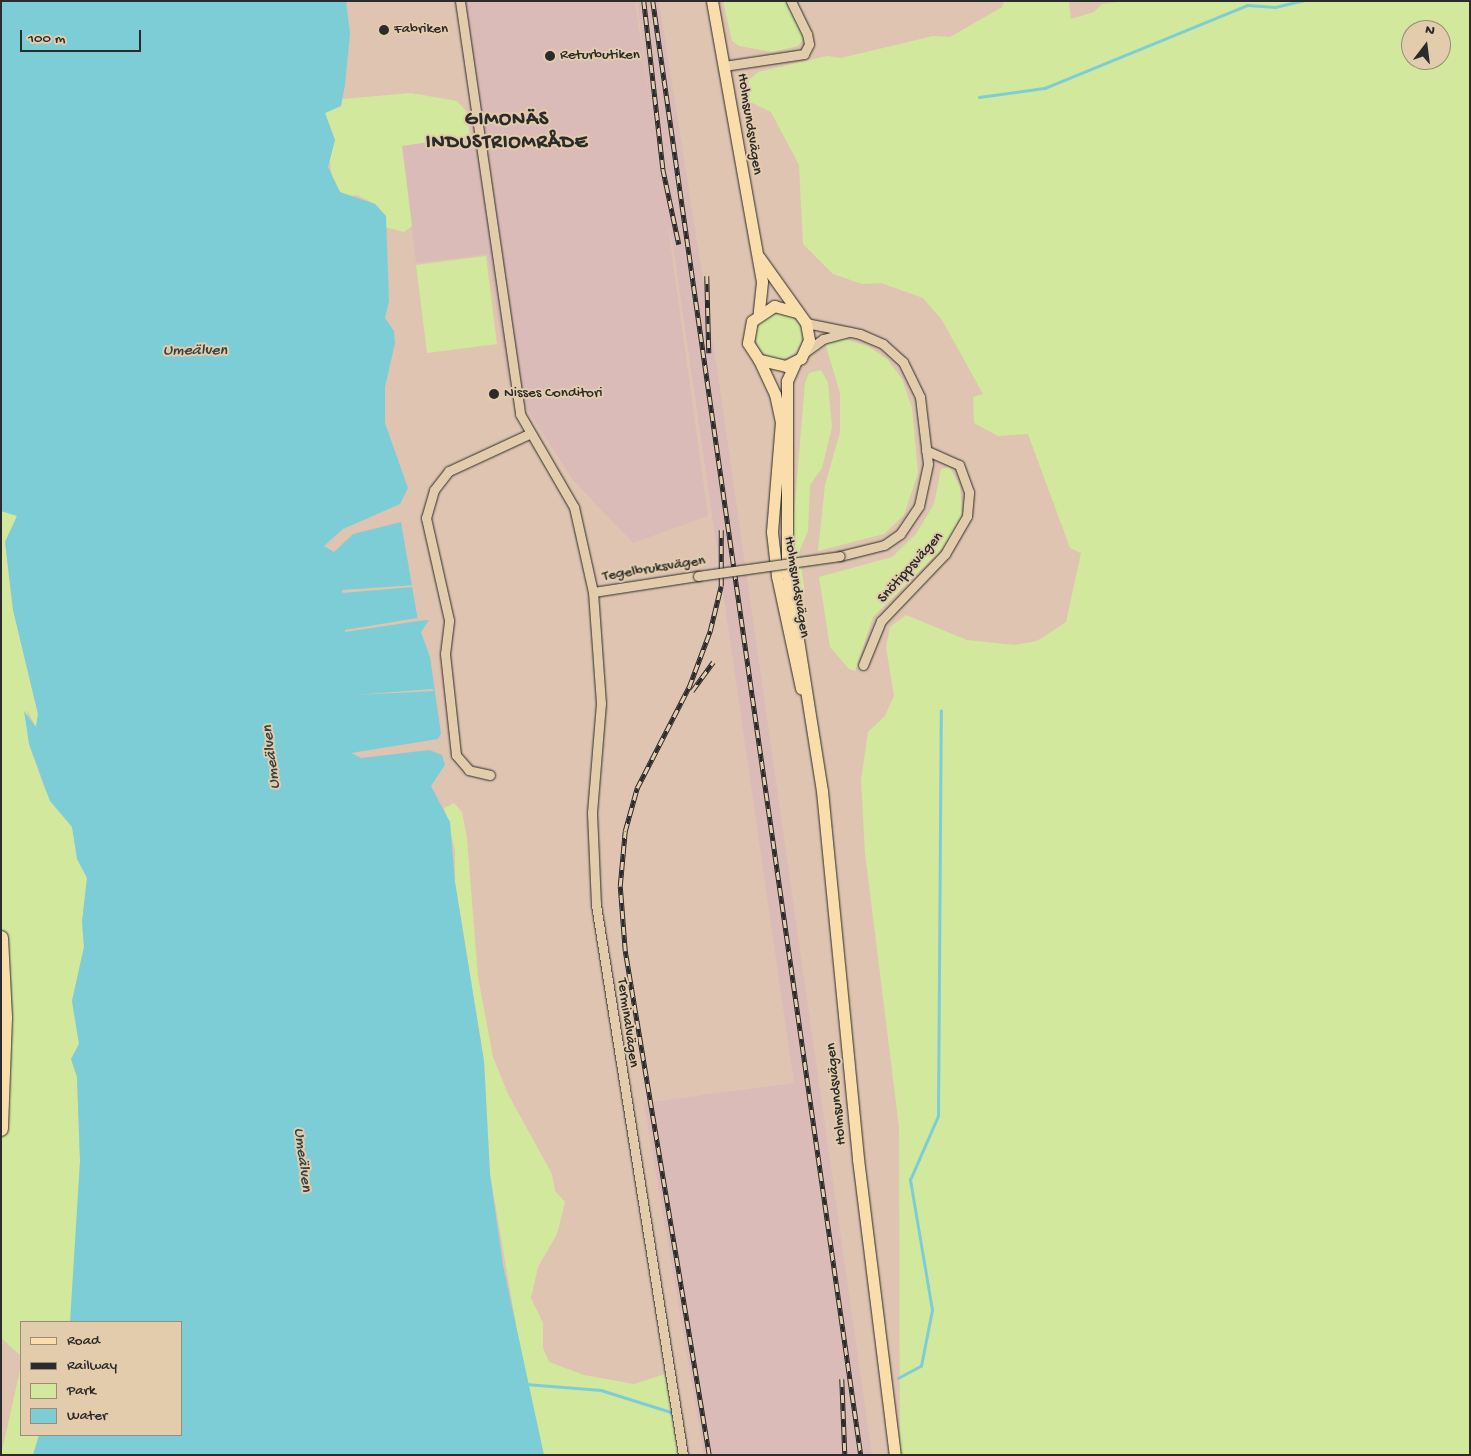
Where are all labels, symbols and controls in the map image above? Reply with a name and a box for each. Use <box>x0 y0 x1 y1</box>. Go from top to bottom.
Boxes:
scale bar <box>22 20 144 52</box>
north arrow <box>1401 20 1451 70</box>
place label: Fabriken <box>394 21 448 39</box>
text: N <box>1423 22 1436 40</box>
marker: Fabriken <box>378 24 390 36</box>
text: 100 m <box>28 30 65 48</box>
place label: Returbutiken <box>560 47 640 65</box>
marker: Returbutiken <box>544 50 556 62</box>
street label: Holmsundsvägen <box>732 72 766 176</box>
district label: GIMONÄS INDUSTRIOMRÅDE <box>424 109 590 156</box>
water label: Umeälven <box>163 342 227 362</box>
place label: Nisses Conditori <box>504 385 602 403</box>
marker: Nisses Conditori <box>488 388 500 400</box>
street label: Snötippsvägen <box>874 529 948 607</box>
street label: Holmsundsvägen <box>779 535 813 639</box>
street label: Tegelbruksvägen <box>601 552 707 586</box>
water label: Umeälven <box>260 724 286 790</box>
street label: Terminalvägen <box>612 977 642 1069</box>
street label: Holmsundsvägen <box>823 1042 851 1146</box>
water label: Umeälven <box>288 1127 314 1193</box>
legend <box>20 1321 182 1436</box>
text: Road <box>67 1332 100 1350</box>
text: Railway <box>67 1357 117 1375</box>
text: Park <box>67 1382 96 1400</box>
text: Water <box>67 1407 107 1425</box>

